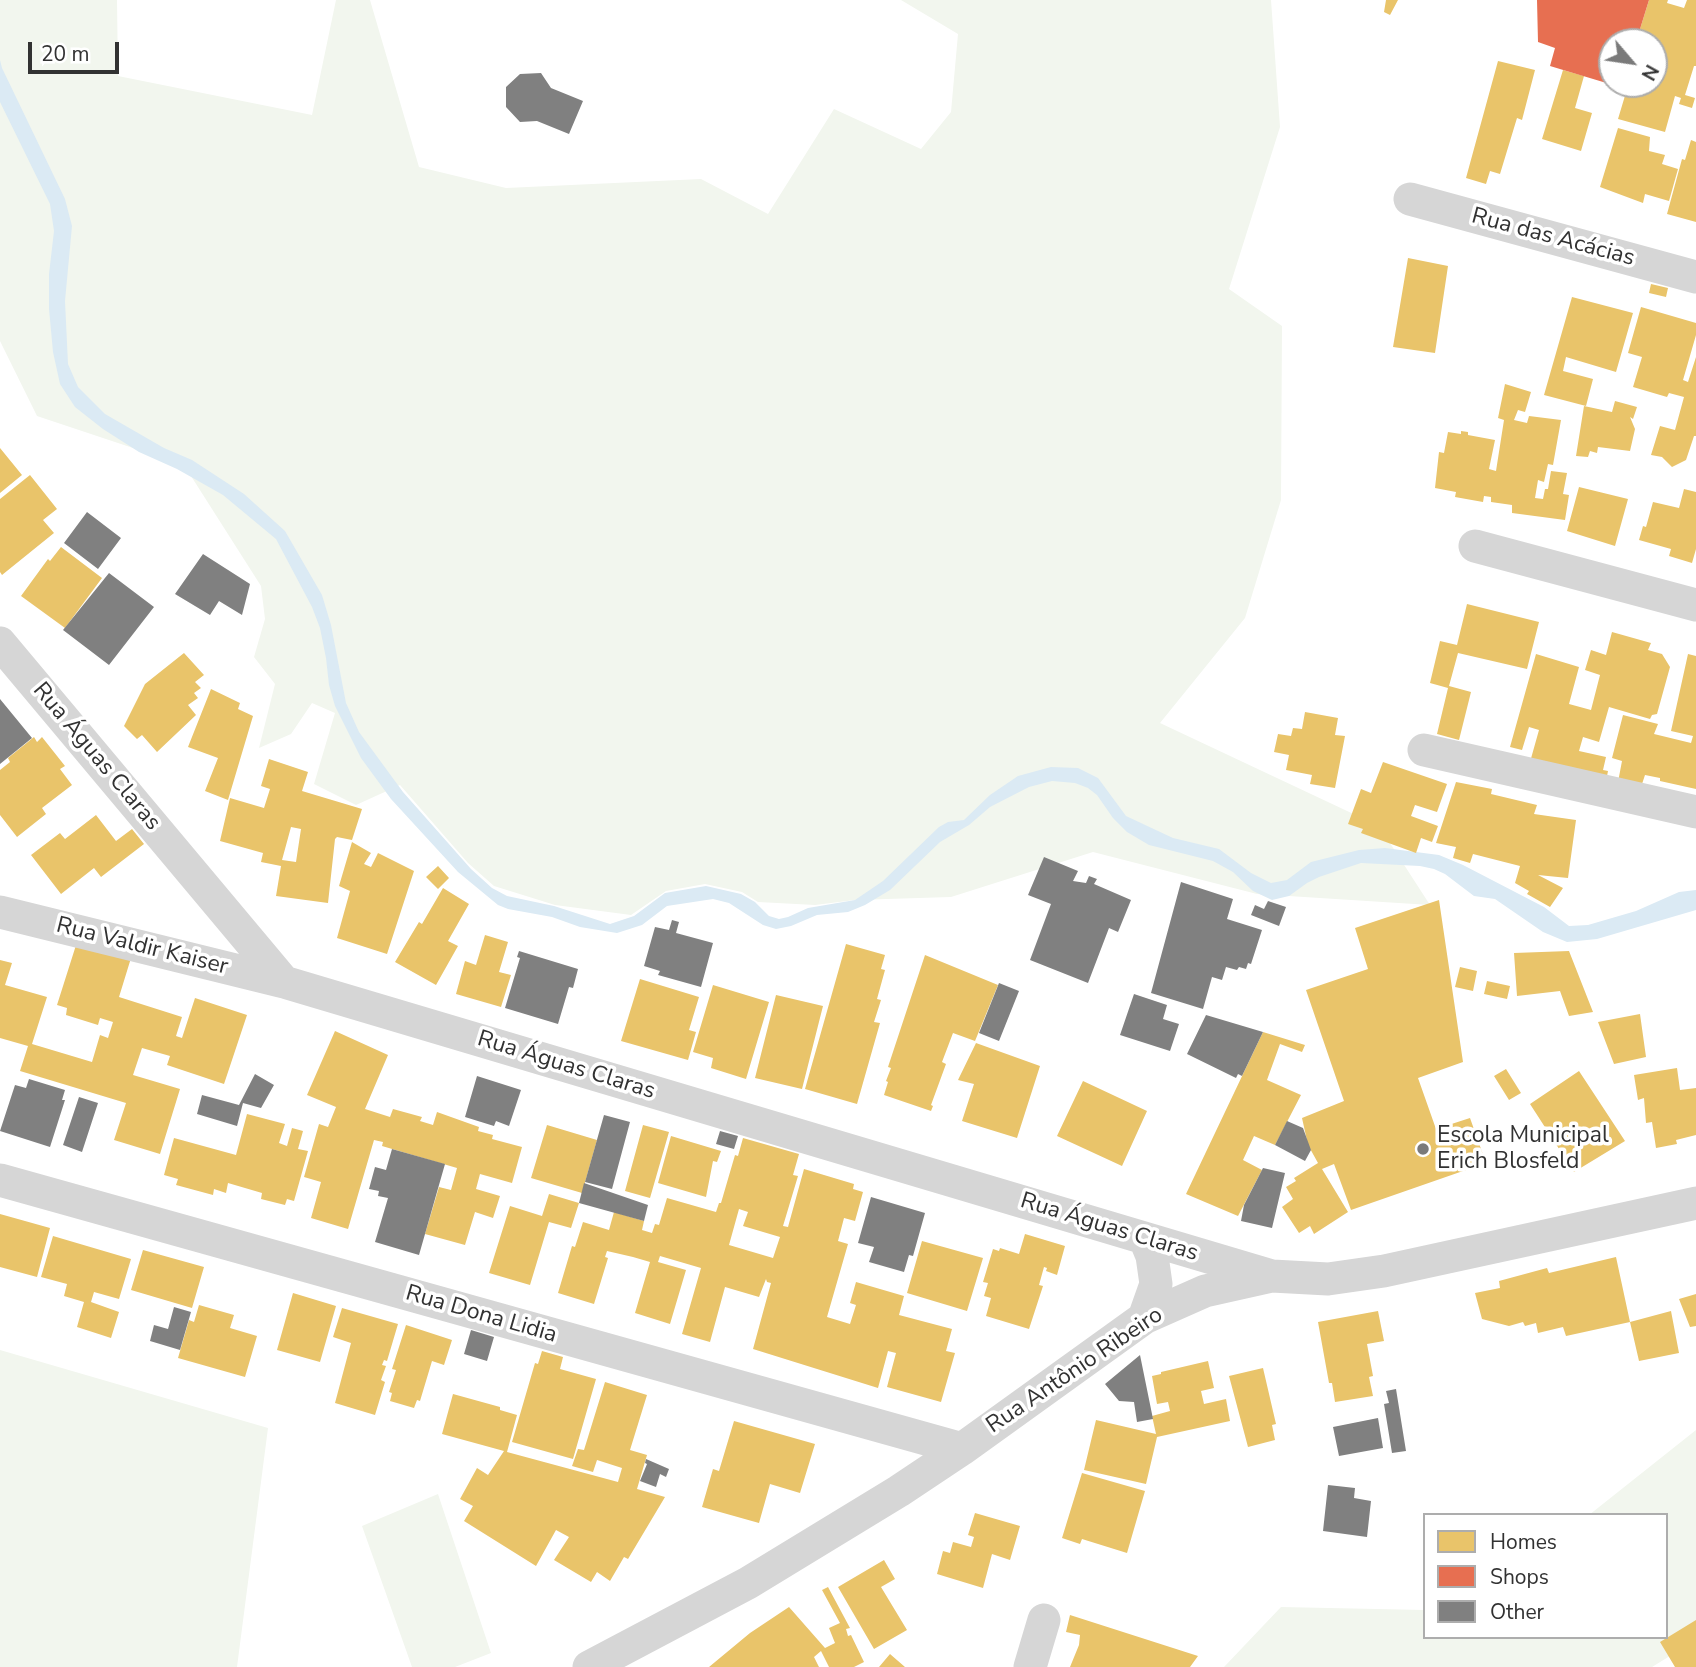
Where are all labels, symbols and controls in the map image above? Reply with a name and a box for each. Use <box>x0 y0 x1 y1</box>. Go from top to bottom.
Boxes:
scale bar <box>32 28 122 72</box>
north arrow <box>1598 28 1668 98</box>
text: 20 m <box>41 40 90 68</box>
text: N <box>1635 60 1664 85</box>
street label: Rua das Acácias <box>1468 203 1638 273</box>
street label: Rua Águas Claras <box>26 677 166 837</box>
street label: Rua Valdir Kaiser <box>53 912 231 982</box>
street label: Rua Águas Claras <box>474 1026 658 1106</box>
place label: Escola Municipal Erich Blosfeld <box>1437 1122 1609 1176</box>
marker: Escola Municipal Erich Blosfeld <box>1415 1141 1431 1157</box>
street label: Rua Águas Claras <box>1017 1188 1201 1268</box>
street label: Rua Dona Lidia <box>402 1280 560 1350</box>
street label: Rua Antônio Ribeiro <box>982 1302 1168 1440</box>
legend <box>1423 1513 1668 1639</box>
text: Homes <box>1490 1528 1557 1556</box>
text: Shops <box>1490 1563 1549 1591</box>
text: Other <box>1490 1598 1544 1626</box>

